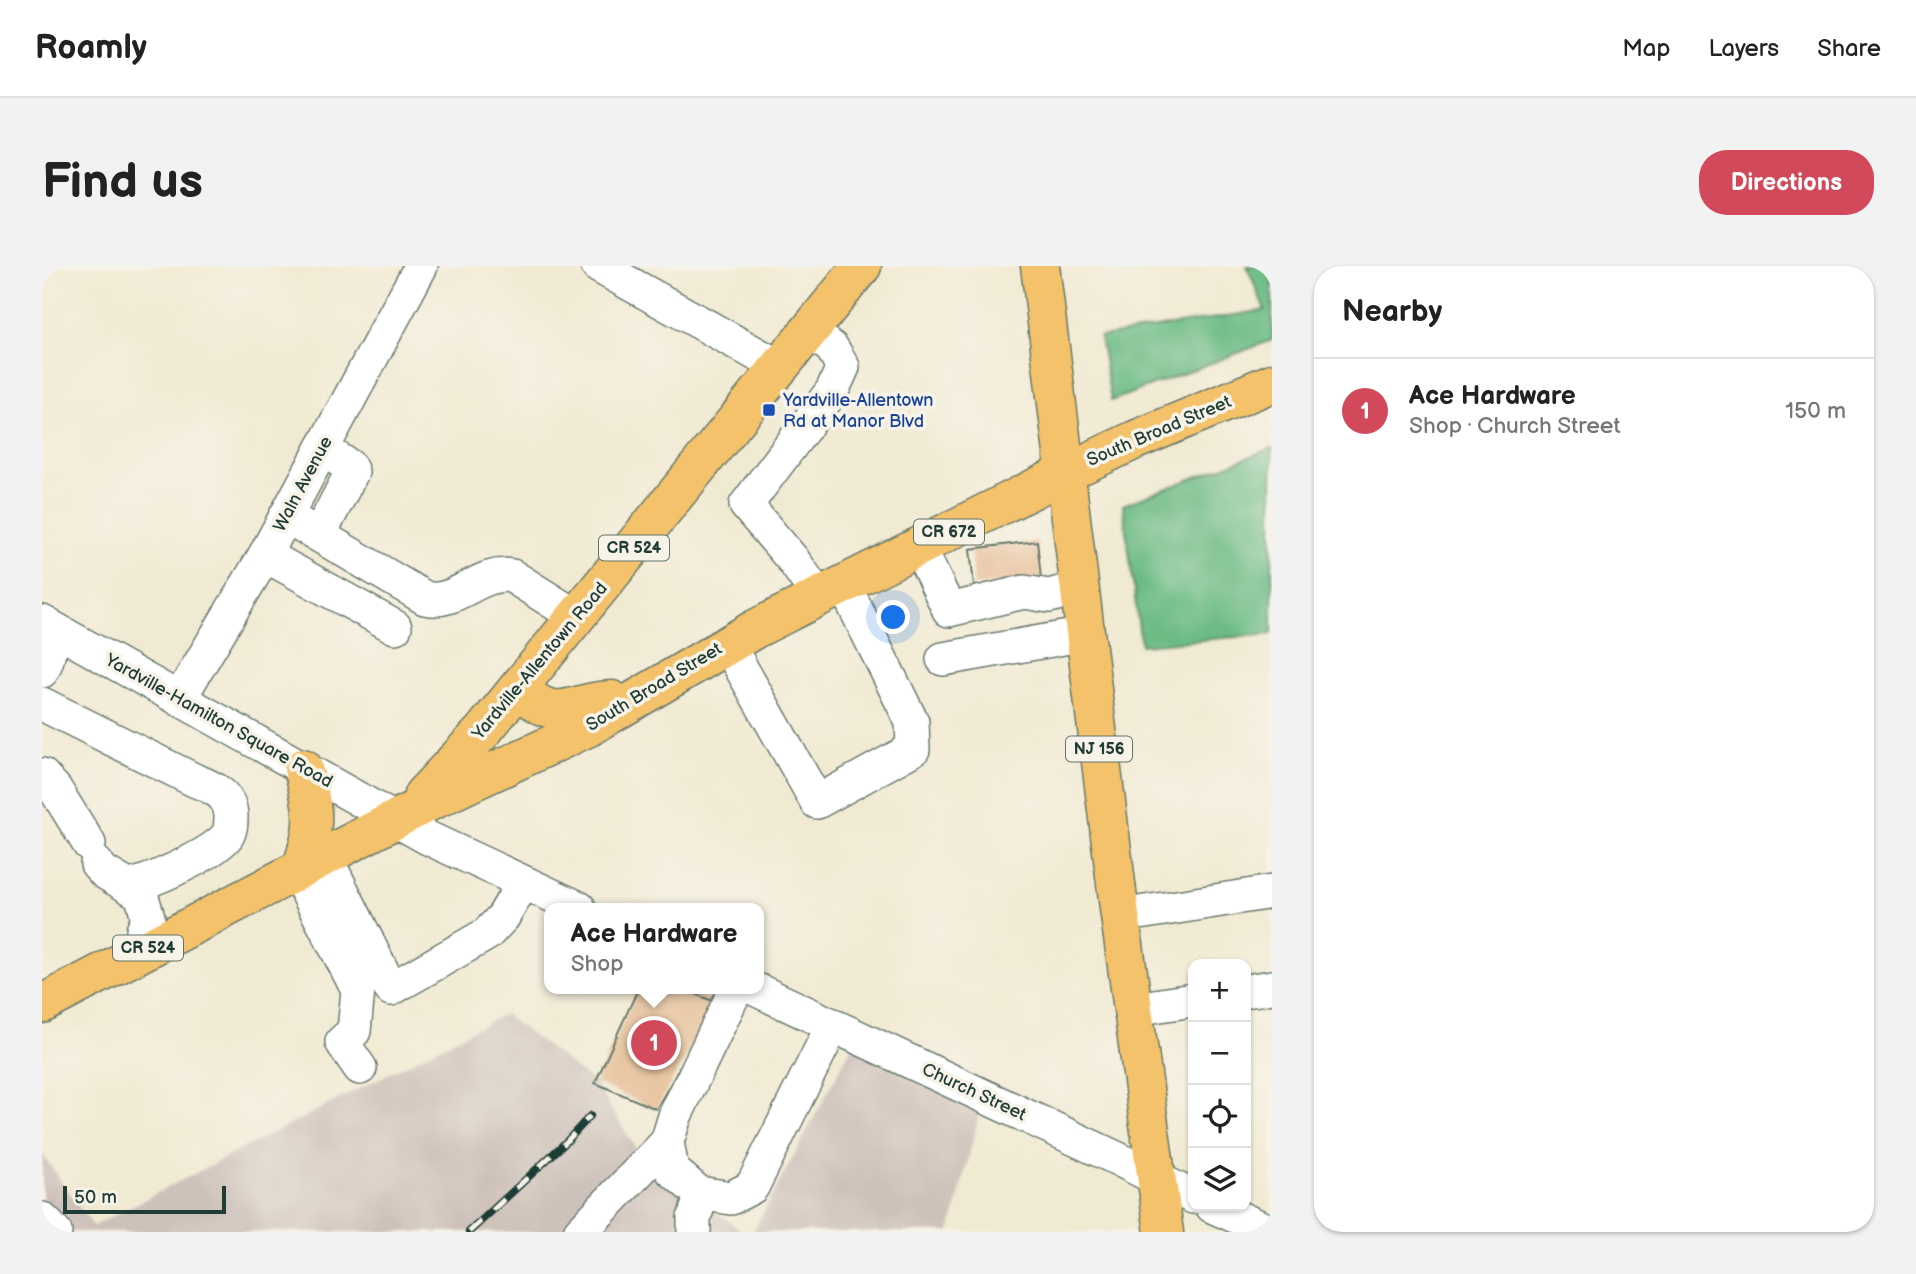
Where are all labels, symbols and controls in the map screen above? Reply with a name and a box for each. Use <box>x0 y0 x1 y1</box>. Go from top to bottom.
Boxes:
text: Roamly <box>35 28 147 68</box>
text: Map <box>1622 34 1670 63</box>
text: Layers <box>1708 34 1779 63</box>
text: Share <box>1817 34 1881 63</box>
button: Directions <box>1699 150 1874 215</box>
text: Find us <box>42 153 203 212</box>
text: Nearby <box>1342 294 1442 330</box>
text: Ace Hardware <box>1409 381 1576 412</box>
place label: Yardville-Allentown Rd at Manor Blvd <box>782 390 934 432</box>
street label: South Broad Street <box>1084 391 1235 471</box>
text: 1 <box>1360 397 1370 425</box>
text: 150 m <box>1785 397 1846 425</box>
marker: Yardville-Allentown Rd at Manor Blvd <box>761 402 777 418</box>
text: Shop · Church Street <box>1409 412 1621 440</box>
street label: Waln Avenue <box>269 432 337 535</box>
road number: CR 672 <box>914 520 984 544</box>
road number: CR 524 <box>599 536 669 560</box>
street label: Yardville-Allentown Road <box>467 578 612 745</box>
your location <box>876 600 910 634</box>
street label: South Broad Street <box>582 638 726 736</box>
street label: Yardville-Hamilton Square Road <box>101 649 336 792</box>
road number: NJ 156 <box>1066 736 1132 762</box>
popup <box>544 903 764 994</box>
text: Ace Hardware <box>571 919 737 950</box>
road number: CR 524 <box>113 936 183 960</box>
text: Shop <box>571 950 624 978</box>
map controls <box>1188 959 1251 1211</box>
button: + <box>1188 959 1251 1022</box>
pin: 1 <box>631 1017 677 1069</box>
button: − <box>1188 1022 1251 1085</box>
street label: Church Street <box>919 1059 1030 1125</box>
button: locate <box>1188 1085 1251 1148</box>
button: layers <box>1188 1148 1251 1211</box>
scale bar <box>63 1183 226 1215</box>
text: 50 m <box>74 1186 117 1209</box>

